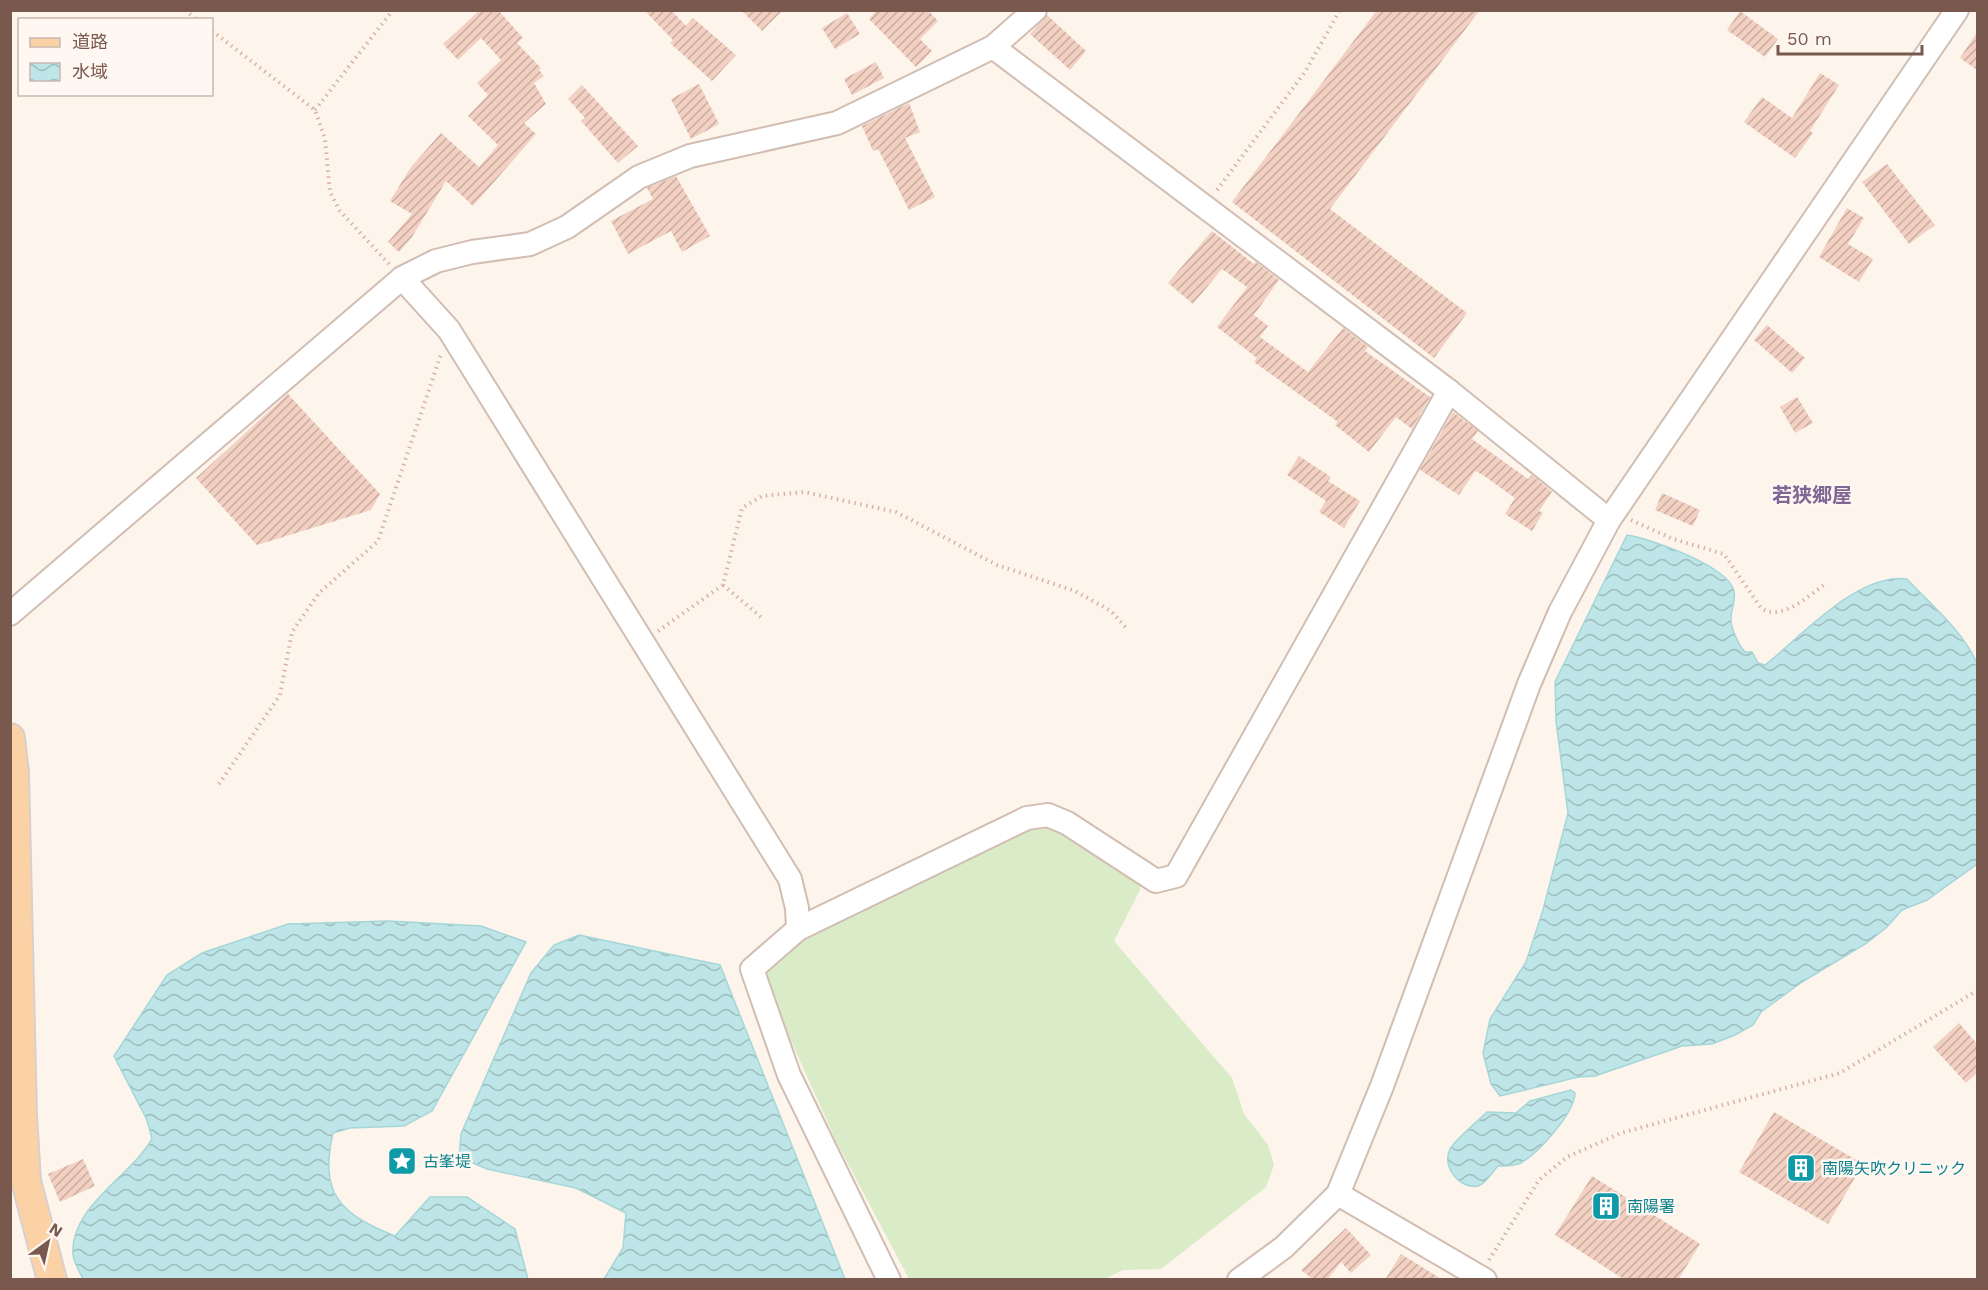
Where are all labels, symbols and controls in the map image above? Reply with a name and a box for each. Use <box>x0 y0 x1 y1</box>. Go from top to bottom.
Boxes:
legend <box>18 18 213 96</box>
scale bar <box>1778 18 1922 56</box>
text: 50 m <box>1787 28 1832 49</box>
text: 道路 <box>72 31 108 52</box>
text: 水域 <box>72 61 108 82</box>
district label: 若狭郷屋 <box>1772 483 1852 507</box>
place icon: 古峯堤 <box>386 1145 418 1177</box>
place label: 古峯堤 <box>423 1152 471 1171</box>
building icon: 南陽矢吹クリニック <box>1785 1152 1817 1184</box>
place label: 南陽矢吹クリニック <box>1822 1159 1966 1178</box>
building icon: 南陽署 <box>1590 1190 1622 1222</box>
place label: 南陽署 <box>1627 1197 1675 1216</box>
north arrow <box>18 1212 78 1272</box>
text: N <box>46 1219 66 1241</box>

